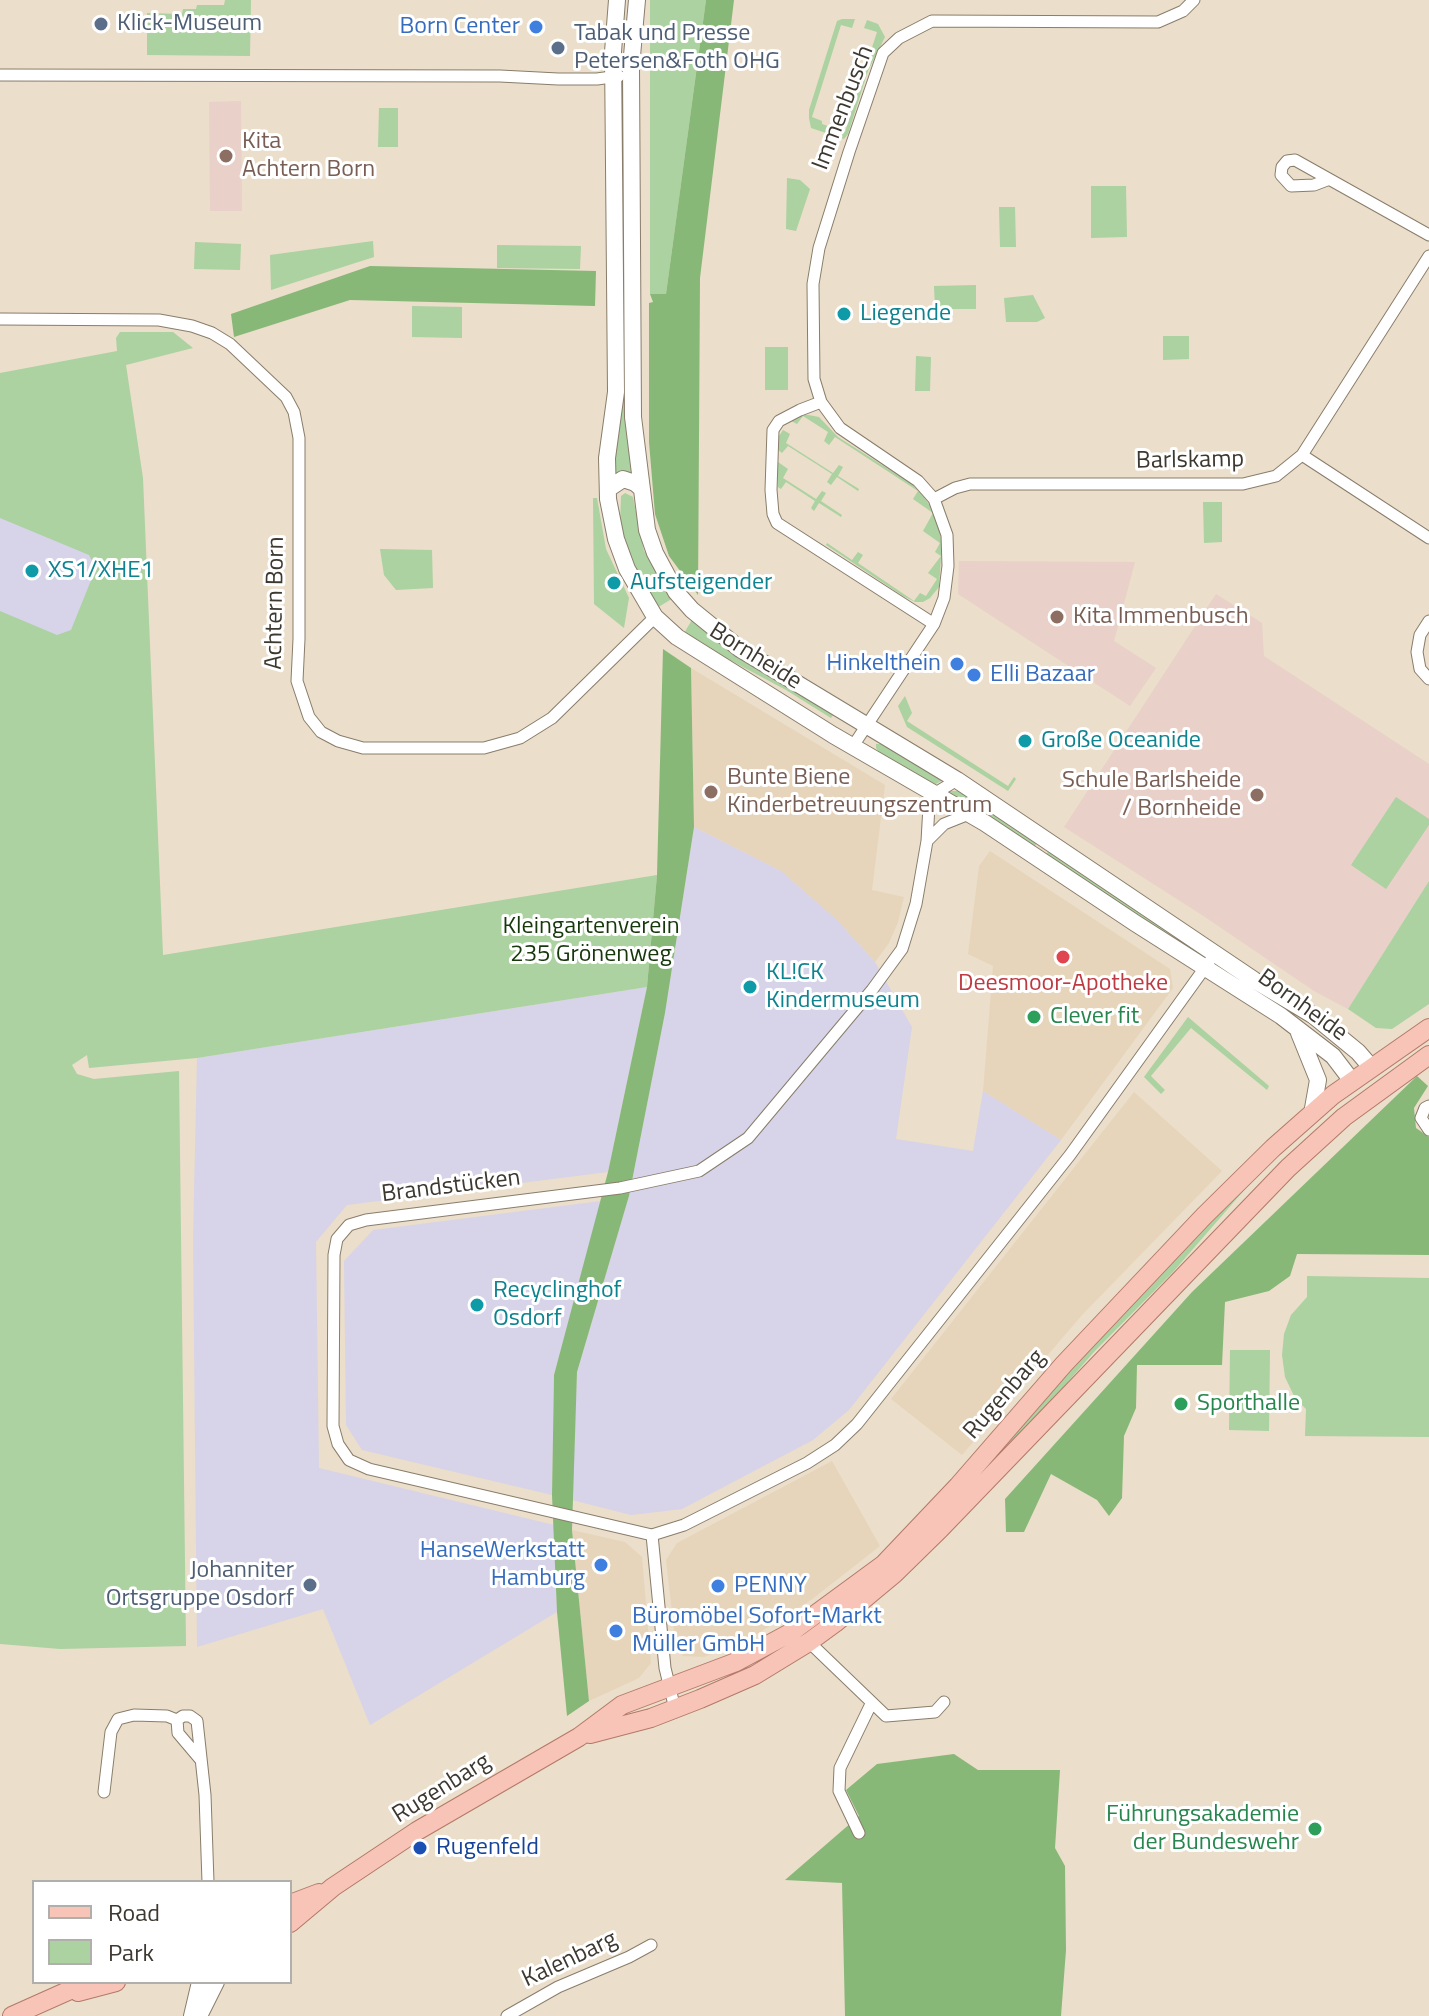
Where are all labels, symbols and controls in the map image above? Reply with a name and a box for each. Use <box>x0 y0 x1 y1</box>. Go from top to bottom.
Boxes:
place label: Klick-Museum <box>117 10 262 38</box>
place label: Born Center <box>399 13 520 41</box>
marker: Klick-Museum <box>92 15 110 33</box>
marker: Born Center <box>527 18 545 36</box>
place label: Tabak und Presse Petersen&Foth OHG <box>574 20 780 76</box>
marker: Tabak und Presse Petersen&Foth OHG <box>549 39 567 57</box>
street label: Immenbusch <box>807 42 881 174</box>
place label: Kita Achtern Born <box>242 128 375 184</box>
marker: Kita Achtern Born <box>217 147 235 165</box>
place label: Liegende <box>860 300 951 328</box>
marker: Liegende <box>835 305 853 323</box>
street label: Barlskamp <box>1136 446 1244 476</box>
street label: Achtern Born <box>260 536 292 670</box>
place label: XS1/XHE1 <box>48 557 154 585</box>
marker: XS1/XHE1 <box>23 562 41 580</box>
place label: Aufsteigender <box>630 569 772 597</box>
marker: Aufsteigender <box>605 574 623 592</box>
place label: Kita Immenbusch <box>1073 603 1249 631</box>
marker: Kita Immenbusch <box>1048 608 1066 626</box>
street label: Bornheide <box>703 617 807 697</box>
place label: Hinkelthein <box>826 650 941 678</box>
marker: Hinkelthein <box>948 655 966 673</box>
place label: Elli Bazaar <box>990 661 1095 689</box>
marker: Elli Bazaar <box>965 666 983 684</box>
place label: Große Oceanide <box>1041 727 1201 755</box>
marker: Große Oceanide <box>1016 732 1034 750</box>
place label: Bunte Biene Kinderbetreuungszentrum <box>727 764 992 820</box>
place label: Schule Barlsheide / Bornheide <box>1062 767 1241 823</box>
marker: Bunte Biene Kinderbetreuungszentrum <box>702 783 720 801</box>
marker: Schule Barlsheide / Bornheide <box>1248 786 1266 804</box>
park label: Kleingartenverein 235 Grönenweg <box>502 913 680 969</box>
marker: Deesmoor-Apotheke <box>1054 948 1072 966</box>
place label: KL!CK Kindermuseum <box>766 959 920 1015</box>
street label: Bornheide <box>1252 964 1352 1048</box>
place label: Deesmoor-Apotheke <box>958 970 1168 998</box>
marker: KL!CK Kindermuseum <box>741 978 759 996</box>
place label: Clever fit <box>1050 1003 1139 1031</box>
marker: Clever fit <box>1025 1008 1043 1026</box>
street label: Brandstücken <box>380 1164 522 1210</box>
place label: Recyclinghof Osdorf <box>493 1277 622 1333</box>
marker: Recyclinghof Osdorf <box>468 1296 486 1314</box>
street label: Rugenbarg <box>958 1344 1052 1446</box>
place label: Sporthalle <box>1197 1390 1300 1418</box>
marker: Sporthalle <box>1172 1395 1190 1413</box>
place label: HanseWerkstatt Hamburg <box>420 1537 585 1593</box>
marker: HanseWerkstatt Hamburg <box>592 1556 610 1574</box>
place label: Johanniter Ortsgruppe Osdorf <box>106 1557 294 1613</box>
place label: PENNY <box>734 1572 807 1600</box>
marker: Johanniter Ortsgruppe Osdorf <box>301 1576 319 1594</box>
marker: PENNY <box>709 1577 727 1595</box>
place label: Büromöbel Sofort-Markt Müller GmbH <box>632 1603 882 1659</box>
marker: Büromöbel Sofort-Markt Müller GmbH <box>607 1622 625 1640</box>
street label: Rugenbarg <box>388 1748 496 1830</box>
place label: Führungsakademie der Bundeswehr <box>1106 1801 1299 1857</box>
marker: Führungsakademie der Bundeswehr <box>1306 1820 1324 1838</box>
place label: Rugenfeld <box>436 1834 539 1862</box>
marker: Rugenfeld <box>411 1839 429 1857</box>
legend <box>32 1880 292 1984</box>
text: Road <box>108 1894 160 1930</box>
street label: Kalenbarg <box>518 1926 622 1994</box>
text: Park <box>108 1934 154 1970</box>

